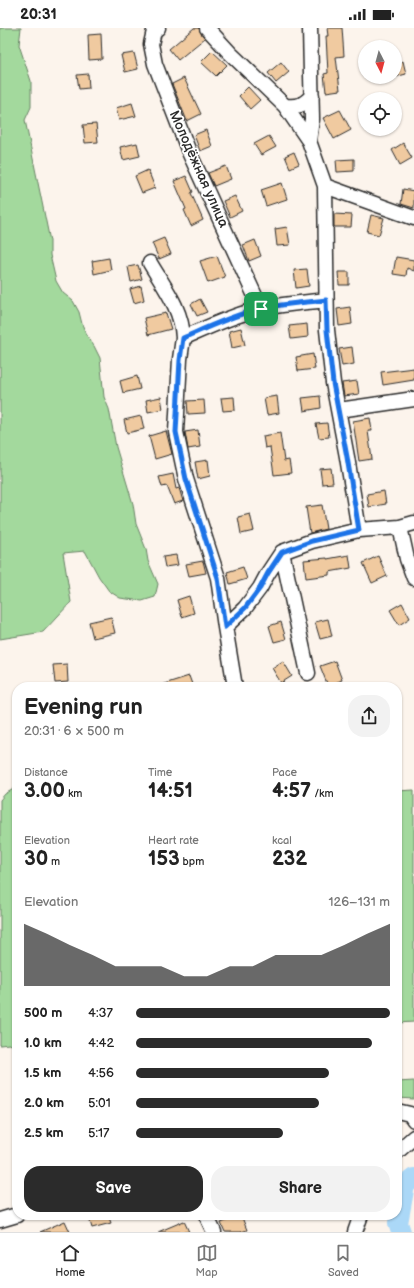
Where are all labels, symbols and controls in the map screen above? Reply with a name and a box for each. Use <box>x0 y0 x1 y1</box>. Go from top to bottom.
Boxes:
text: 20:31 <box>20 5 57 24</box>
north arrow <box>358 40 402 84</box>
map controls <box>358 40 402 136</box>
button: locate <box>358 92 402 136</box>
street label: Молодёжная улица <box>166 108 233 231</box>
pin <box>244 292 278 326</box>
icon: arrive <box>250 298 272 320</box>
text: Evening run <box>24 694 143 721</box>
button: share <box>348 695 390 737</box>
text: 20:31 · 6 × 500 m <box>24 723 124 739</box>
text: Distance <box>24 766 68 779</box>
text: Time <box>148 766 172 779</box>
text: Pace <box>272 766 297 779</box>
text: 3.00 <box>24 779 65 803</box>
text: 14:51 <box>148 779 193 803</box>
text: 4:57 <box>272 779 311 803</box>
text: km <box>65 787 82 800</box>
text: /km <box>311 787 334 800</box>
text: Elevation <box>24 834 70 847</box>
text: Heart rate <box>148 834 199 847</box>
text: kcal <box>272 834 292 847</box>
text: 30 <box>24 847 48 871</box>
text: 153 <box>148 847 180 871</box>
text: 232 <box>272 847 307 871</box>
text: m <box>48 855 60 868</box>
text: bpm <box>180 855 204 868</box>
text: Elevation <box>24 894 78 910</box>
text: 126–131 m <box>328 894 390 910</box>
text: 500 m <box>24 1005 62 1021</box>
text: 4:37 <box>88 1005 113 1021</box>
text: 1.0 km <box>24 1035 62 1051</box>
text: 4:42 <box>88 1035 114 1051</box>
text: 1.5 km <box>24 1065 61 1081</box>
text: 4:56 <box>88 1065 114 1081</box>
text: 2.0 km <box>24 1095 64 1111</box>
text: 5:01 <box>88 1095 111 1111</box>
text: 2.5 km <box>24 1125 64 1141</box>
text: 5:17 <box>88 1125 110 1141</box>
button: Save <box>24 1166 203 1212</box>
button: Share <box>211 1166 390 1212</box>
tab: Home <box>55 1242 85 1279</box>
tab: Map <box>195 1242 218 1279</box>
tab: Saved <box>328 1242 359 1279</box>

